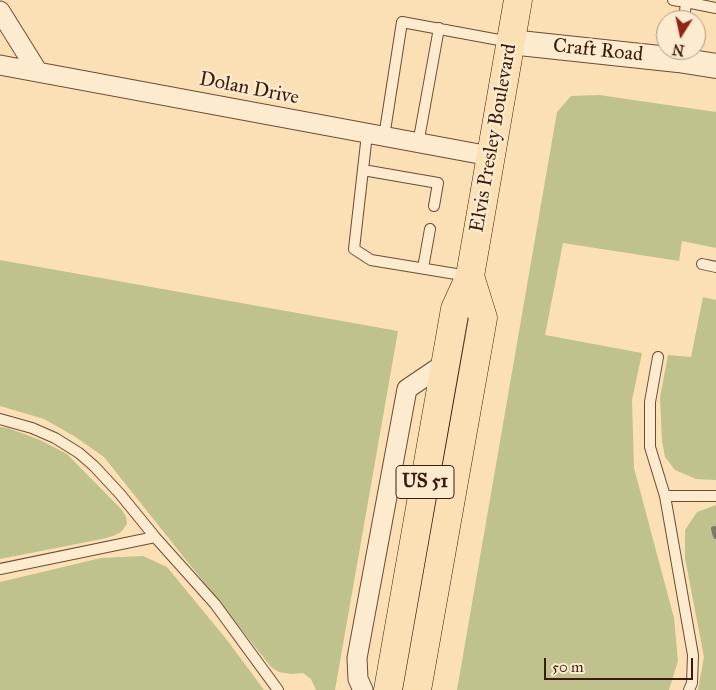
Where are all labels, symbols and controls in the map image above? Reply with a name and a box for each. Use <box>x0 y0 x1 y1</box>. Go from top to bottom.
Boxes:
north arrow <box>656 10 706 60</box>
street label: Craft Road <box>552 34 644 68</box>
text: N <box>671 40 686 59</box>
street label: Elvis Presley Boulevard <box>466 42 522 234</box>
street label: Dolan Drive <box>197 68 301 110</box>
road number: US 51 <box>396 466 454 498</box>
scale bar <box>546 648 695 680</box>
text: 50 m <box>552 658 584 676</box>

